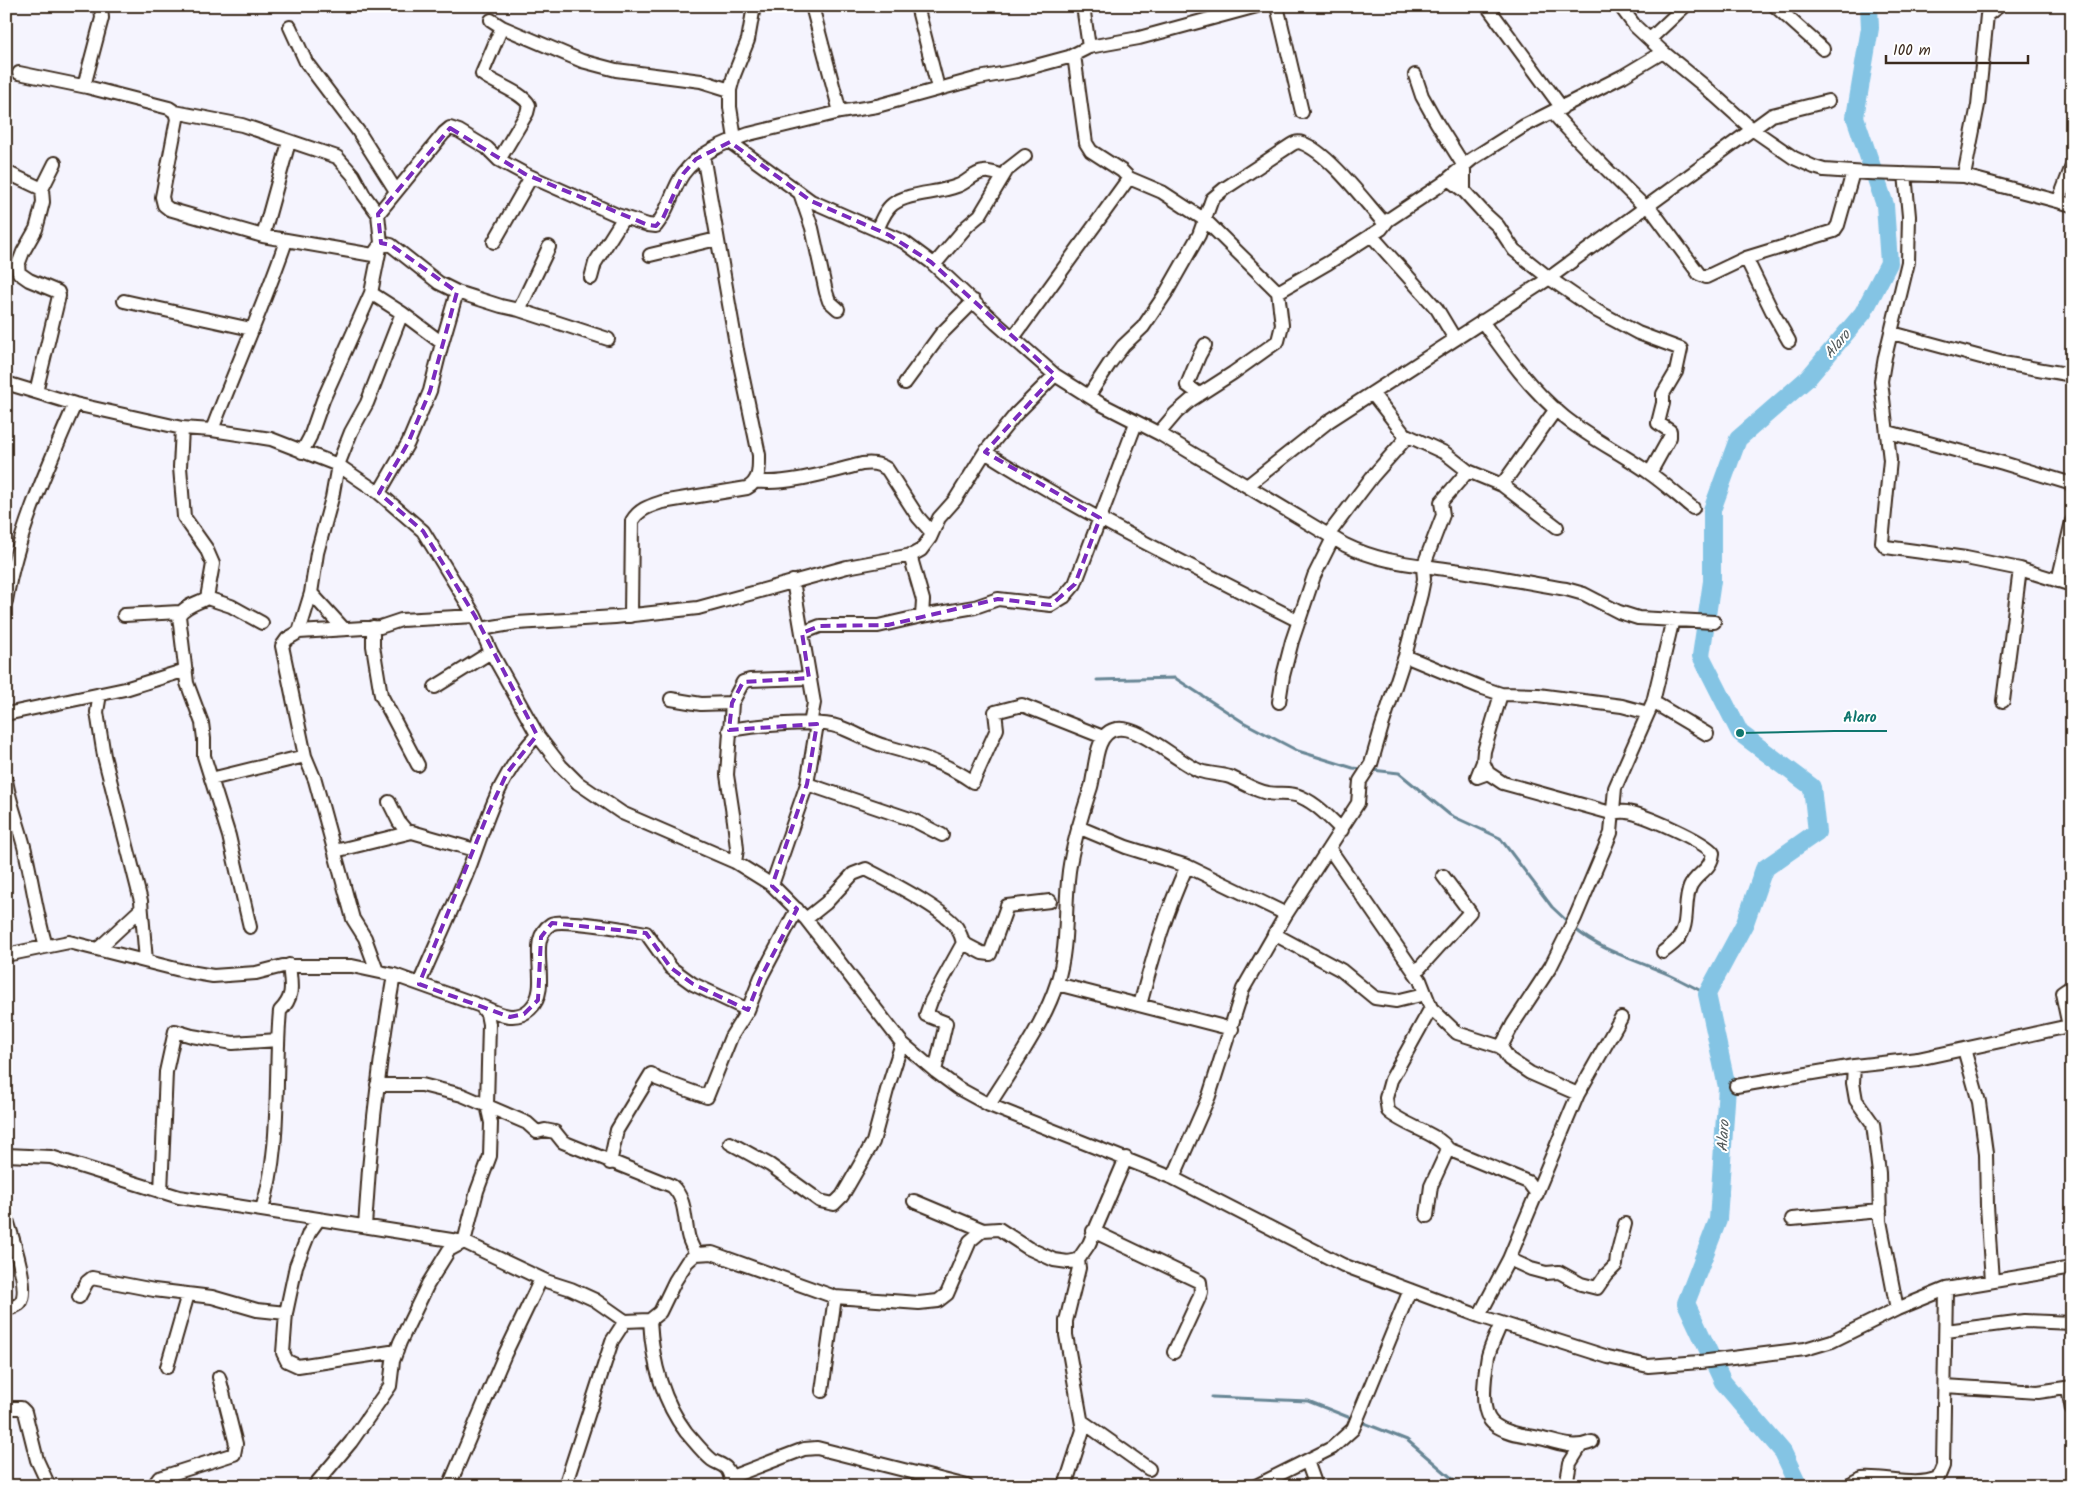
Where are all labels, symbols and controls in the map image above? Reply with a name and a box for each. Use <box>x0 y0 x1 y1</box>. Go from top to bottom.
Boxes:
scale bar <box>1886 32 2028 64</box>
text: 100 m <box>1893 39 1931 63</box>
water label: Alaro <box>1818 324 1858 364</box>
callout: Alaro <box>1834 701 1887 731</box>
text: Alaro <box>1843 706 1877 730</box>
water label: Alaro <box>1711 1118 1737 1153</box>

